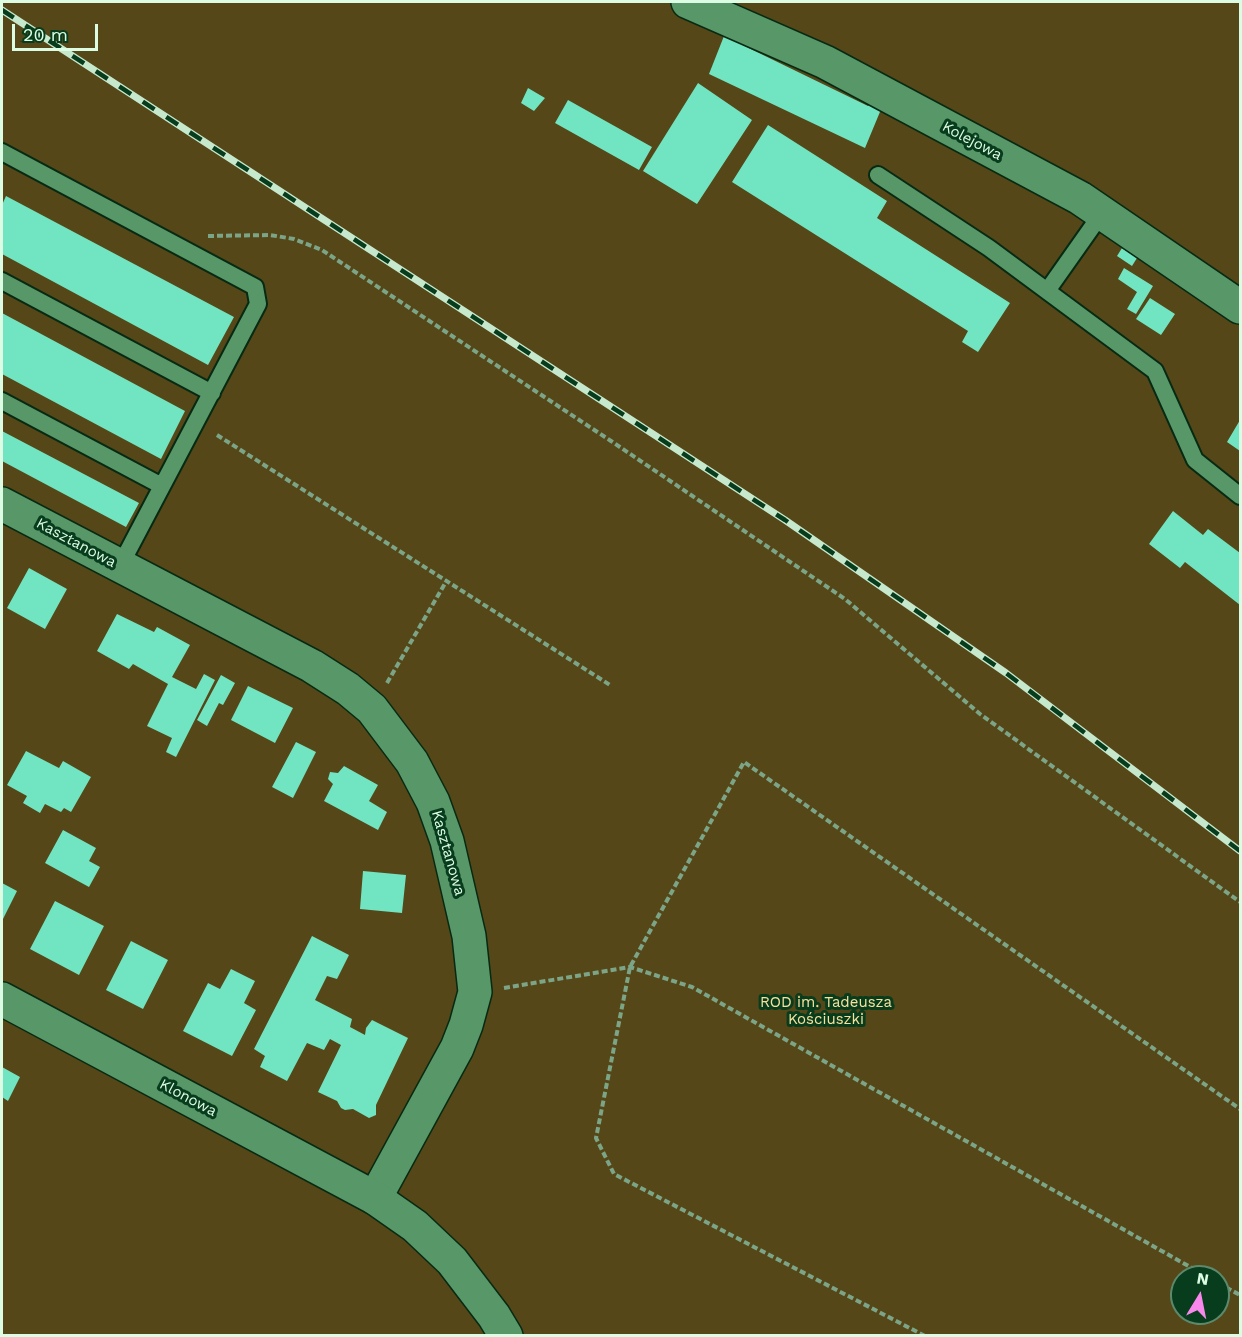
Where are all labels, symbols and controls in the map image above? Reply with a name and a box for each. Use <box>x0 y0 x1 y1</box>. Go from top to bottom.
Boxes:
scale bar <box>15 12 100 50</box>
text: 20 m <box>23 24 68 45</box>
street label: Kolejowa <box>939 118 1005 164</box>
street label: Kasztanowa <box>33 514 119 572</box>
street label: Kasztanowa <box>427 808 469 898</box>
park label: ROD im. Tadeusza Kościuszki <box>760 994 892 1029</box>
street label: Klonowa <box>156 1075 220 1121</box>
north arrow <box>1170 1265 1230 1325</box>
text: N <box>1195 1268 1210 1289</box>

